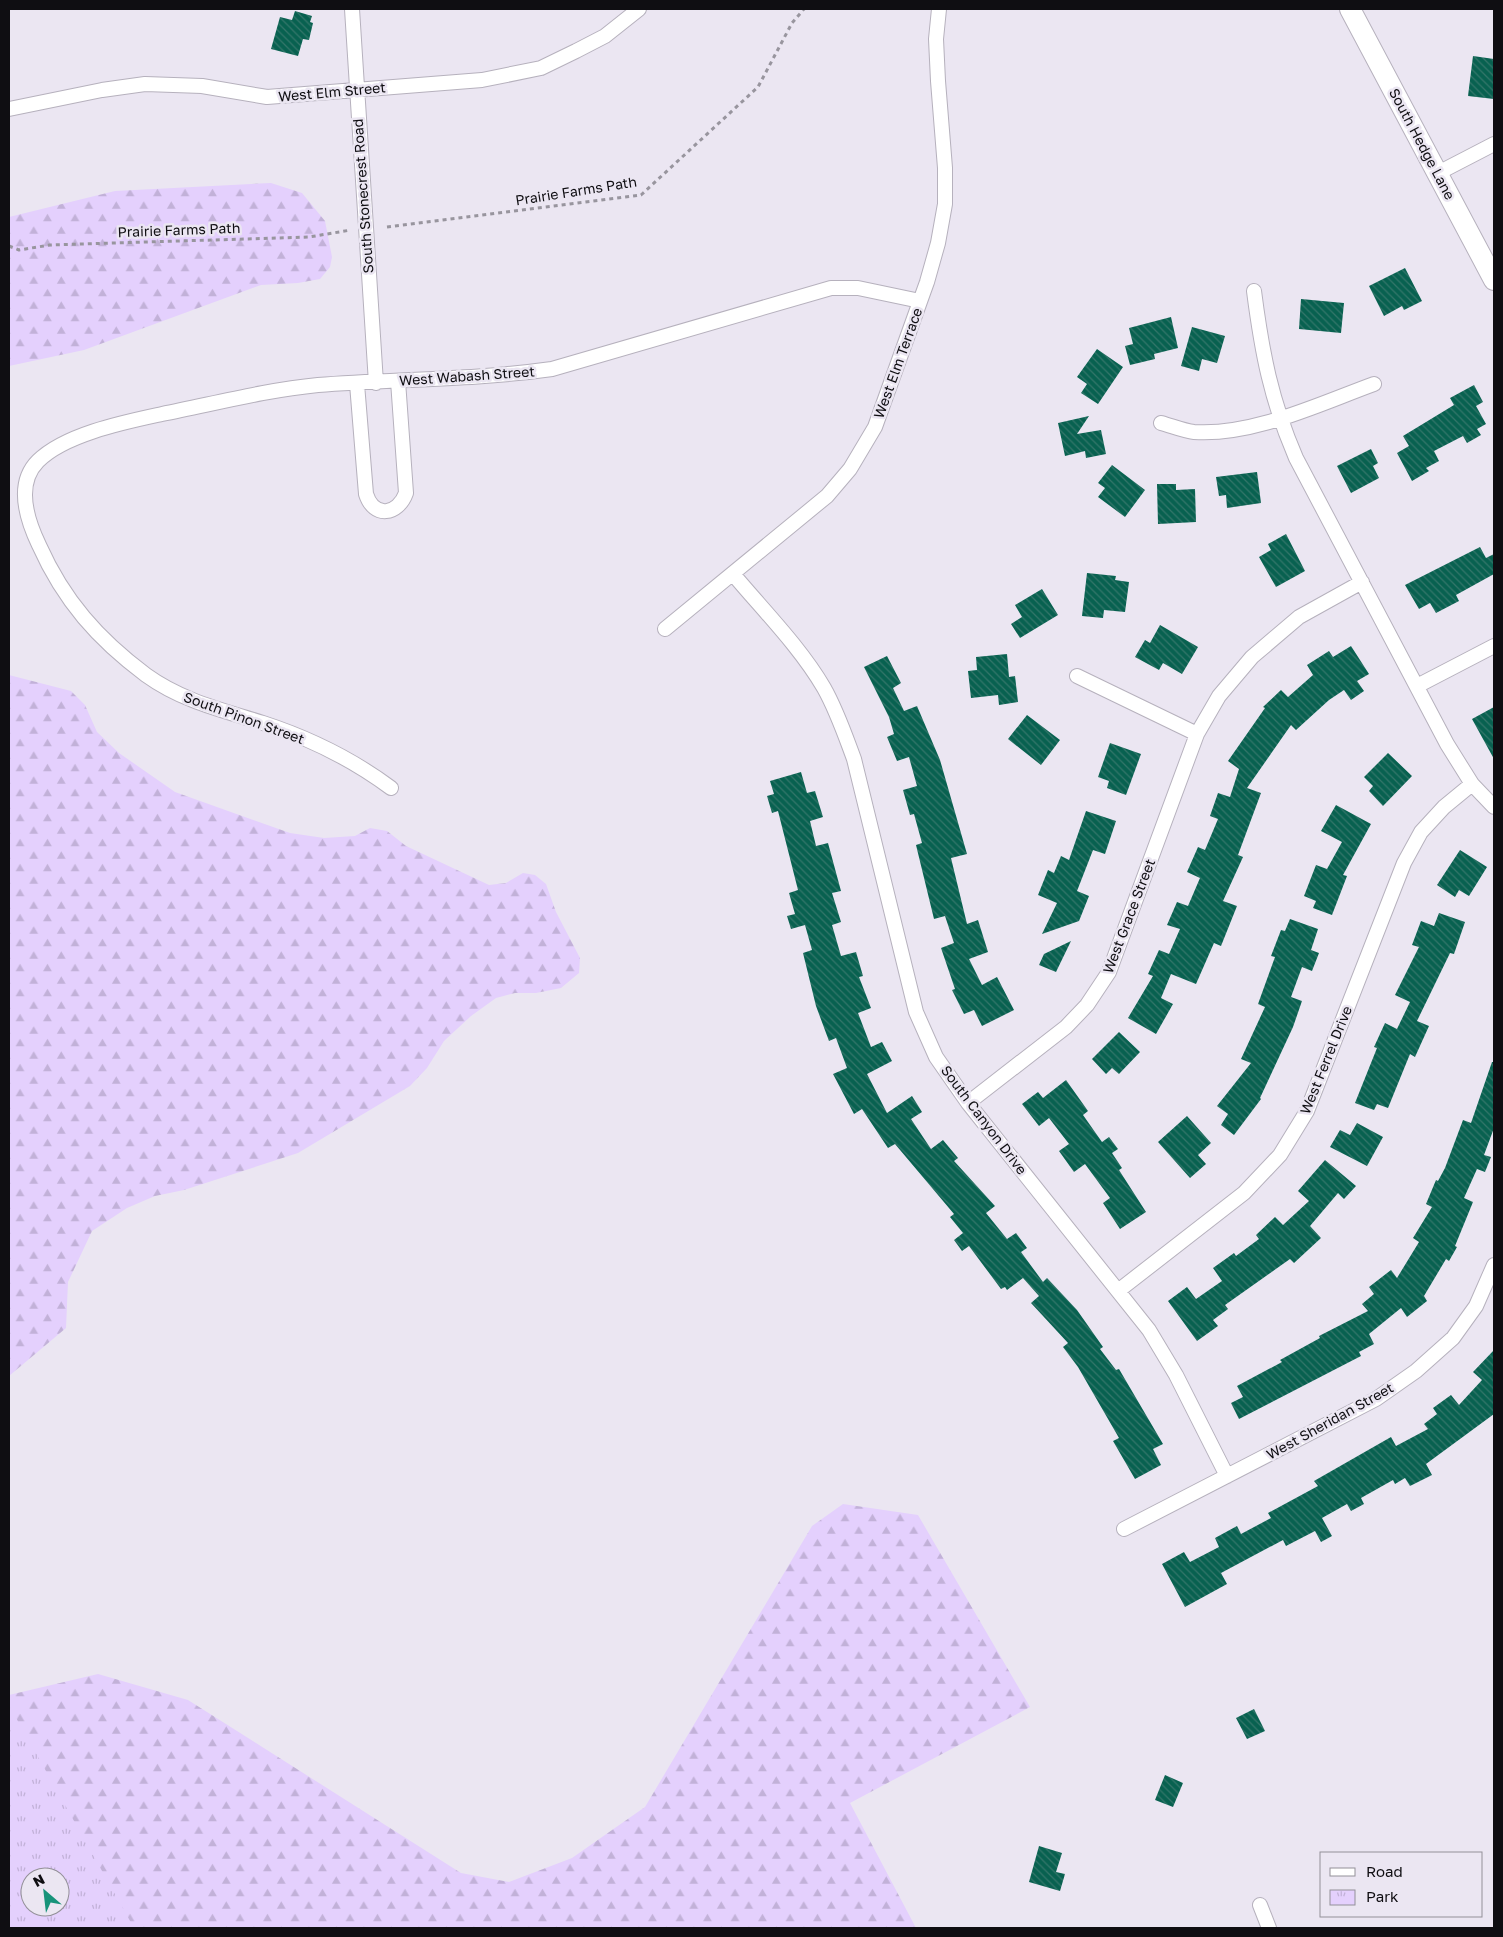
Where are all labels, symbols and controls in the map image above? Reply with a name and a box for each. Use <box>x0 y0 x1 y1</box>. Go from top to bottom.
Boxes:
street label: West Elm Street <box>277 78 386 105</box>
street label: South Hedge Lane <box>1386 85 1459 202</box>
street label: South Stonecrest Road <box>349 118 376 274</box>
street label: Prairie Farms Path <box>514 173 638 209</box>
street label: Prairie Farms Path <box>117 219 241 240</box>
street label: West Elm Terrace <box>870 305 925 420</box>
street label: West Wabash Street <box>399 362 535 389</box>
street label: South Pinon Street <box>182 688 307 747</box>
street label: West Grace Street <box>1099 856 1158 975</box>
street label: West Ferrel Drive <box>1296 1003 1355 1116</box>
street label: South Canyon Drive <box>938 1062 1031 1178</box>
street label: West Sheridan Street <box>1263 1379 1396 1463</box>
legend <box>1320 1852 1483 1917</box>
text: Road <box>1366 1862 1403 1880</box>
north arrow <box>20 1867 70 1917</box>
text: N <box>30 1870 47 1890</box>
text: Park <box>1366 1887 1399 1905</box>

